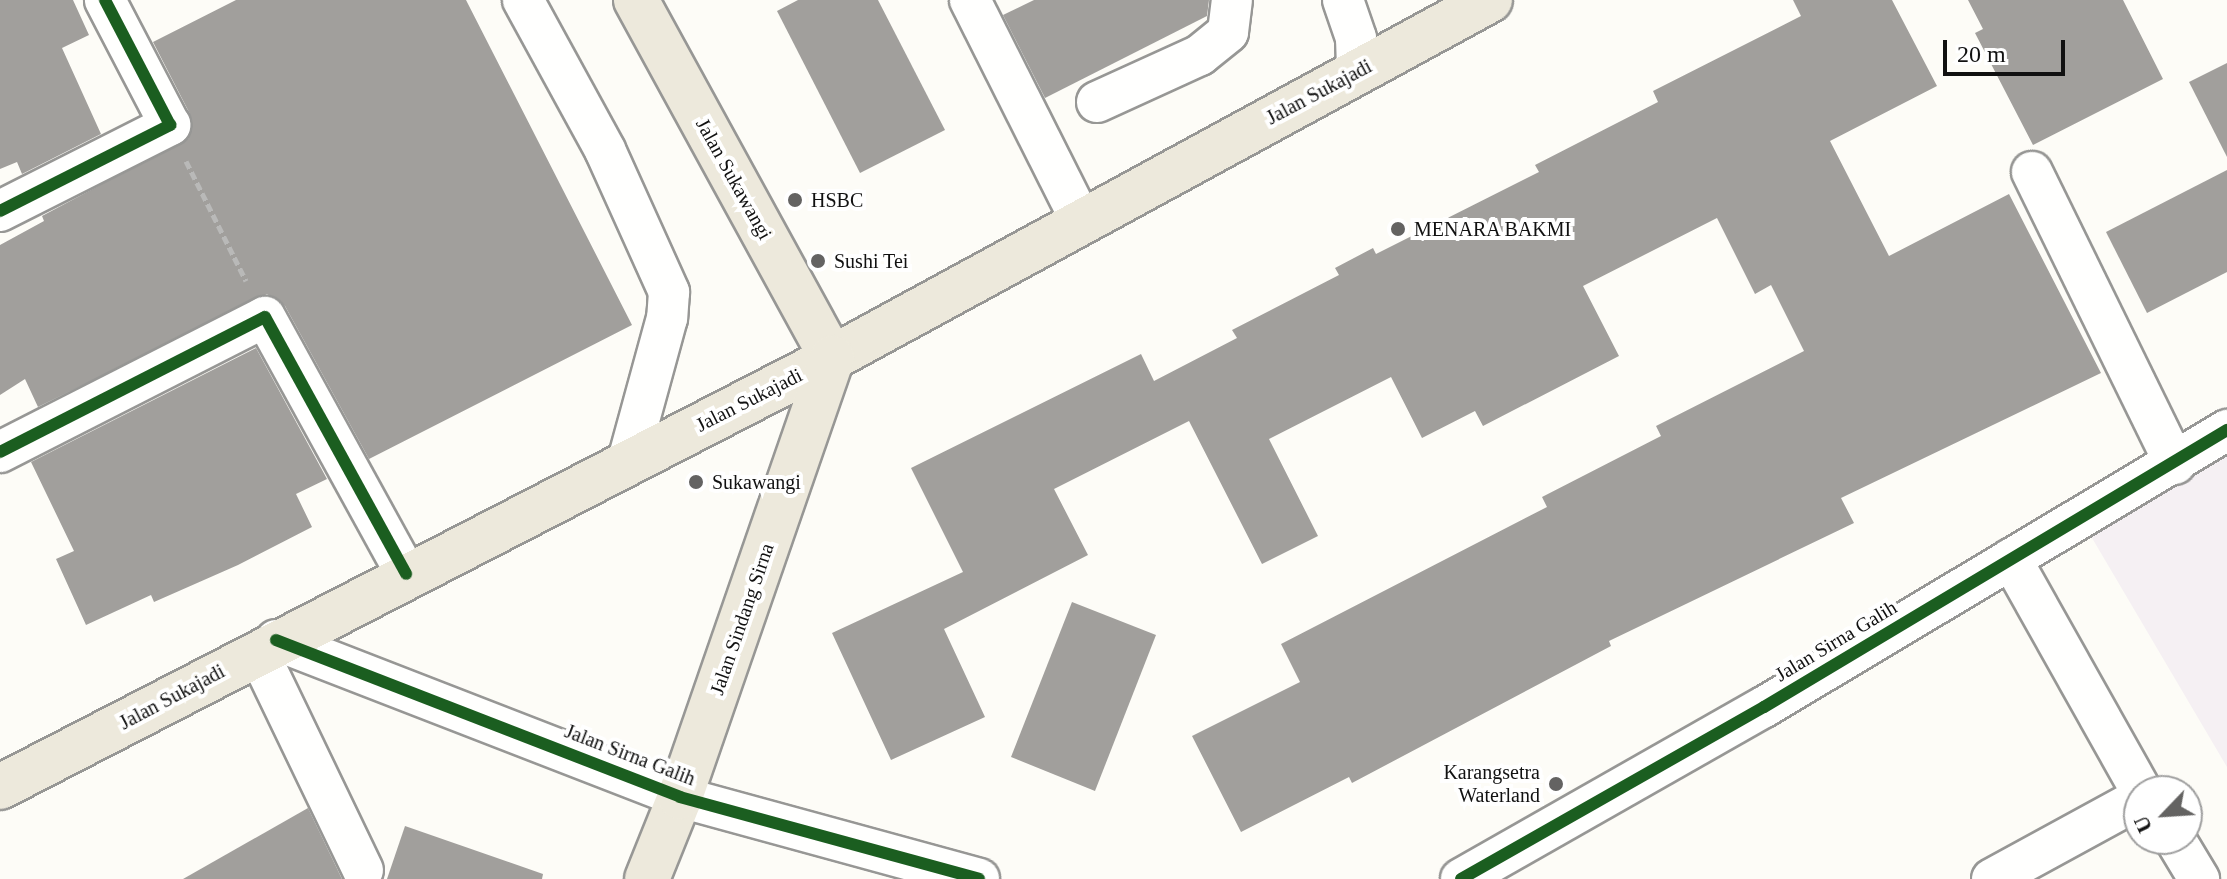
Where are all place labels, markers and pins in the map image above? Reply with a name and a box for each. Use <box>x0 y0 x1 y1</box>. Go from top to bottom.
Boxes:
place label: HSBC <box>811 188 863 212</box>
marker: HSBC <box>786 191 804 209</box>
place label: MENARA BAKMI <box>1414 217 1572 241</box>
marker: MENARA BAKMI <box>1389 220 1407 238</box>
place label: Sushi Tei <box>834 249 909 273</box>
marker: Sushi Tei <box>809 252 827 270</box>
place label: Sukawangi <box>712 470 801 494</box>
marker: Sukawangi <box>687 473 705 491</box>
place label: Karangsetra Waterland <box>1443 760 1540 807</box>
marker: Karangsetra Waterland <box>1547 775 1565 793</box>

